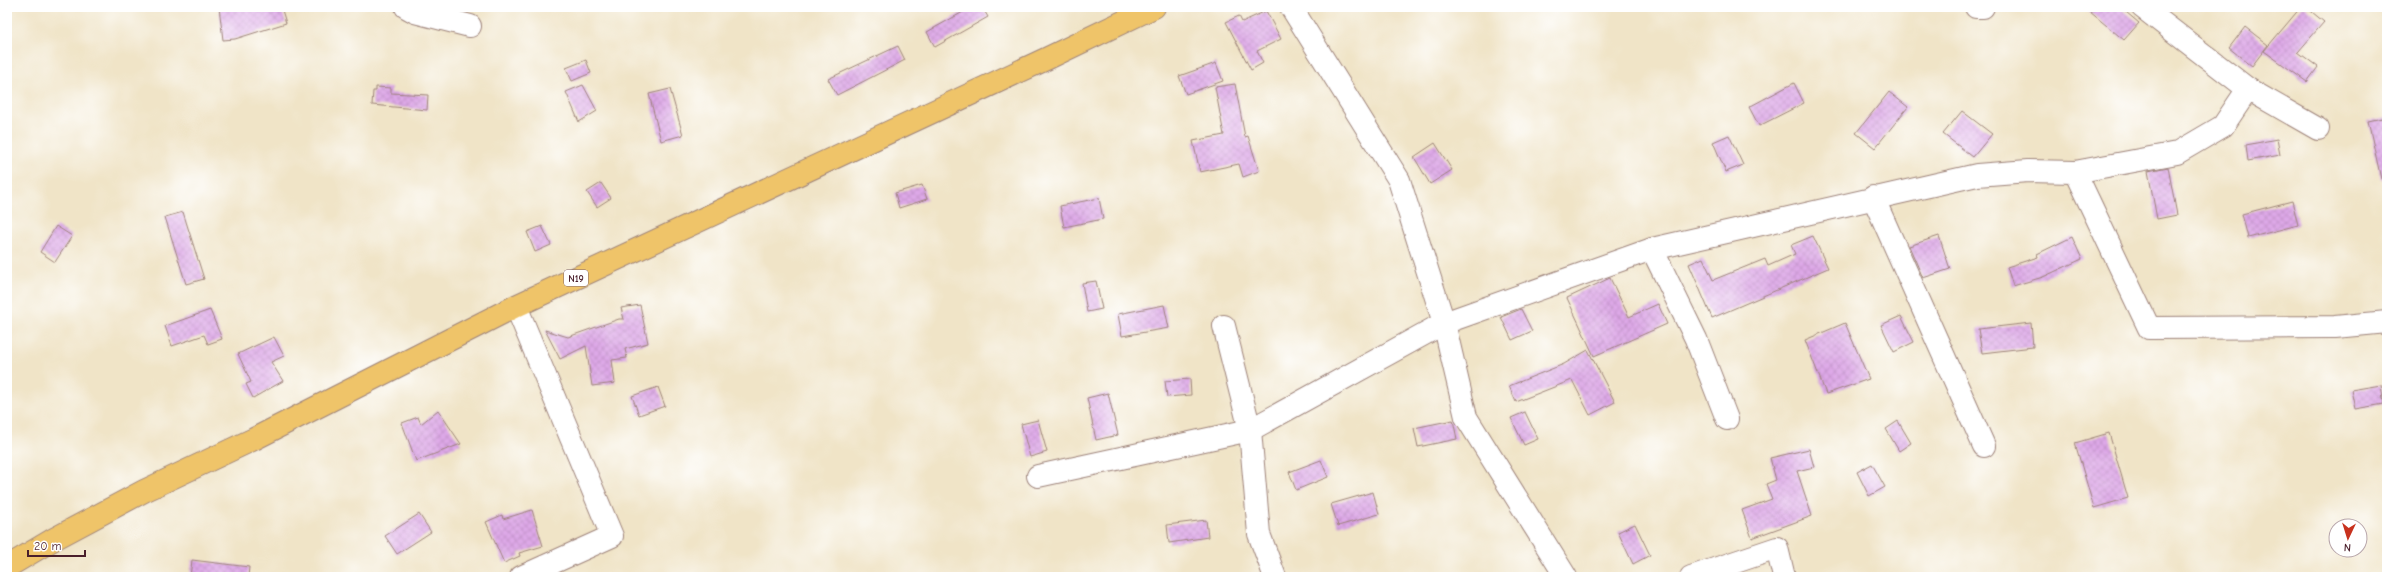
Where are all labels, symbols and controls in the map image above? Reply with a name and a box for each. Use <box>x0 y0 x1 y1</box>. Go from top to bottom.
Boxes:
road number: N19 <box>564 270 588 286</box>
north arrow <box>2328 518 2368 558</box>
scale bar <box>28 532 85 558</box>
text: 20 m <box>34 539 62 553</box>
text: N <box>2343 541 2351 554</box>

